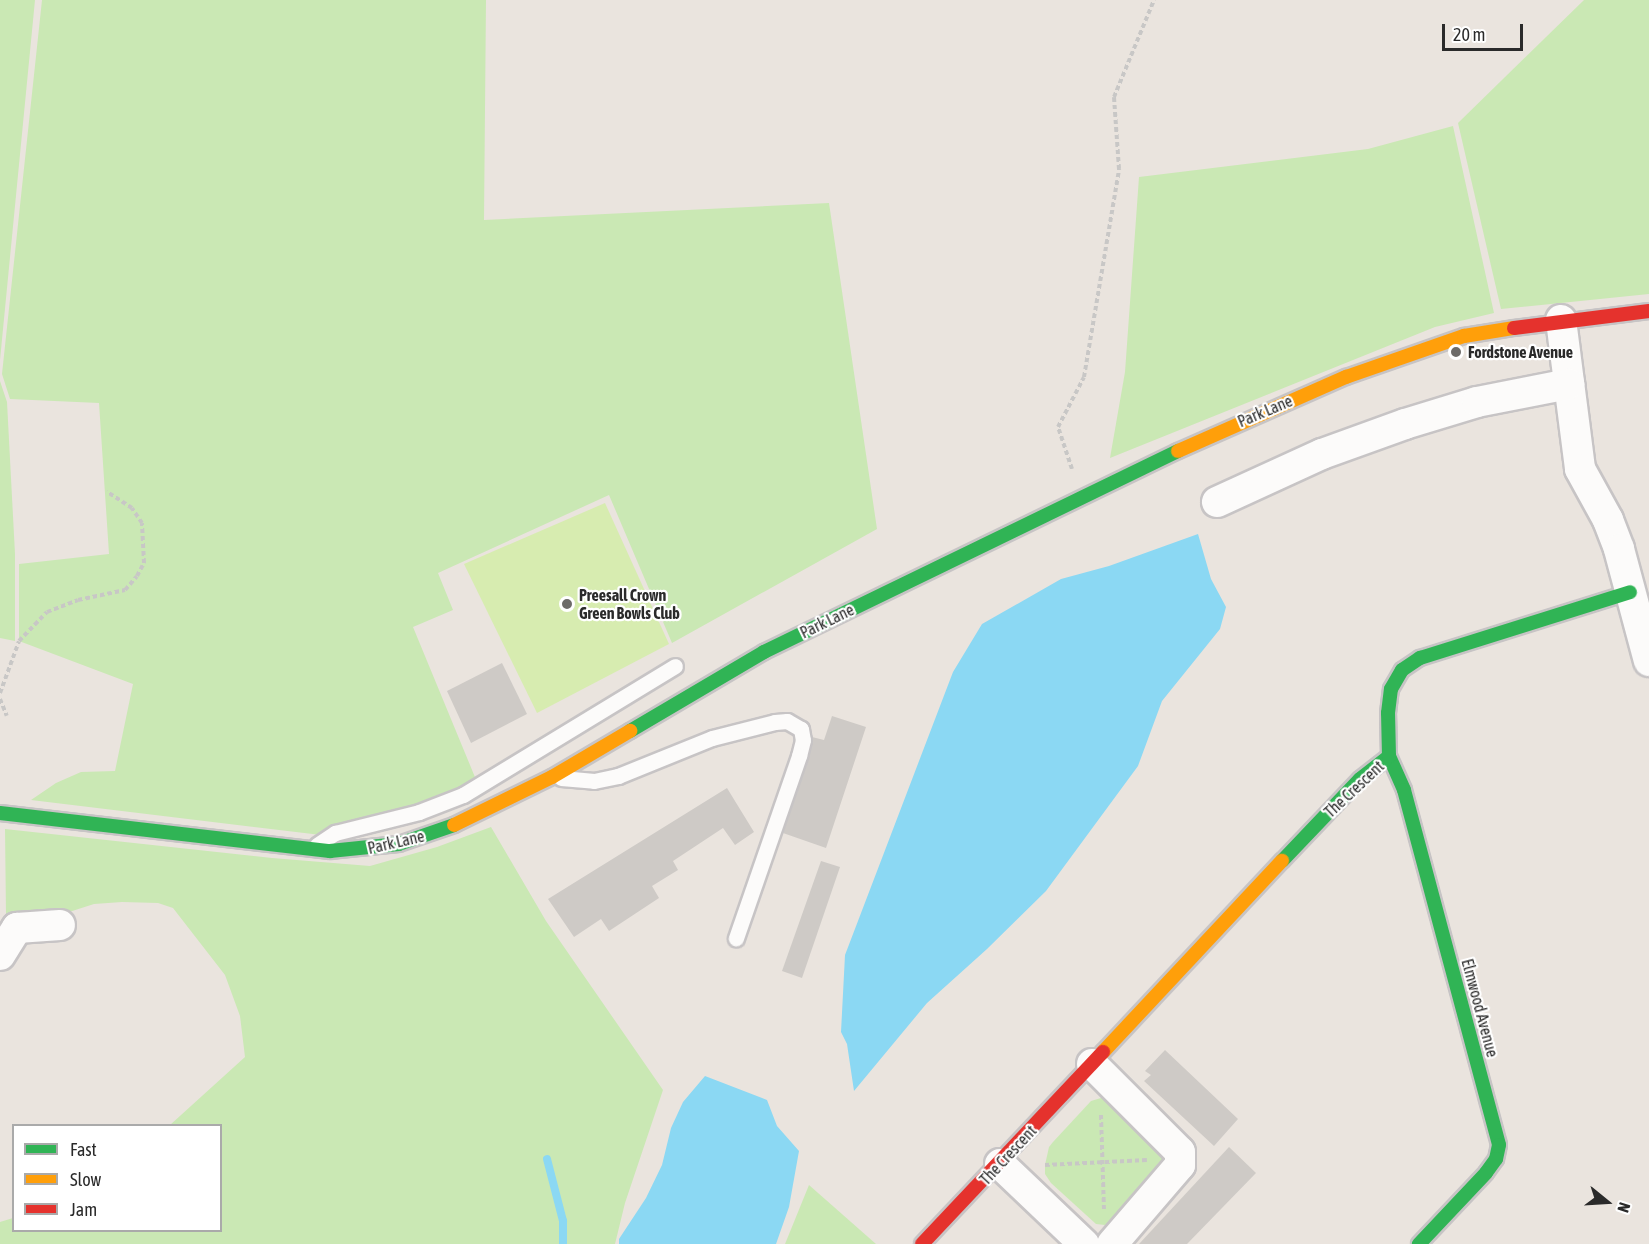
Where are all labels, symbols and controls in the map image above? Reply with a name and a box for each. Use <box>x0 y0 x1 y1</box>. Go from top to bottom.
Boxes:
scale bar <box>1445 12 1526 50</box>
text: 20 m <box>1453 24 1485 45</box>
place label: Fordstone Avenue <box>1468 342 1573 362</box>
marker: Fordstone Avenue <box>1449 345 1463 359</box>
street label: Park Lane <box>1235 391 1295 431</box>
place label: Preesall Crown Green Bowls Club <box>579 585 680 623</box>
marker: Preesall Crown Green Bowls Club <box>560 597 574 611</box>
street label: Park Lane <box>797 600 857 642</box>
street label: The Crescent <box>1320 757 1388 821</box>
street label: Park Lane <box>366 826 426 858</box>
street label: Elmwood Avenue <box>1458 957 1502 1059</box>
street label: The Crescent <box>976 1121 1040 1189</box>
legend <box>12 1124 222 1232</box>
text: Fast <box>70 1139 97 1160</box>
text: Slow <box>70 1169 101 1190</box>
north arrow <box>1577 1172 1637 1232</box>
text: Jam <box>70 1199 97 1220</box>
text: N <box>1614 1200 1634 1215</box>

